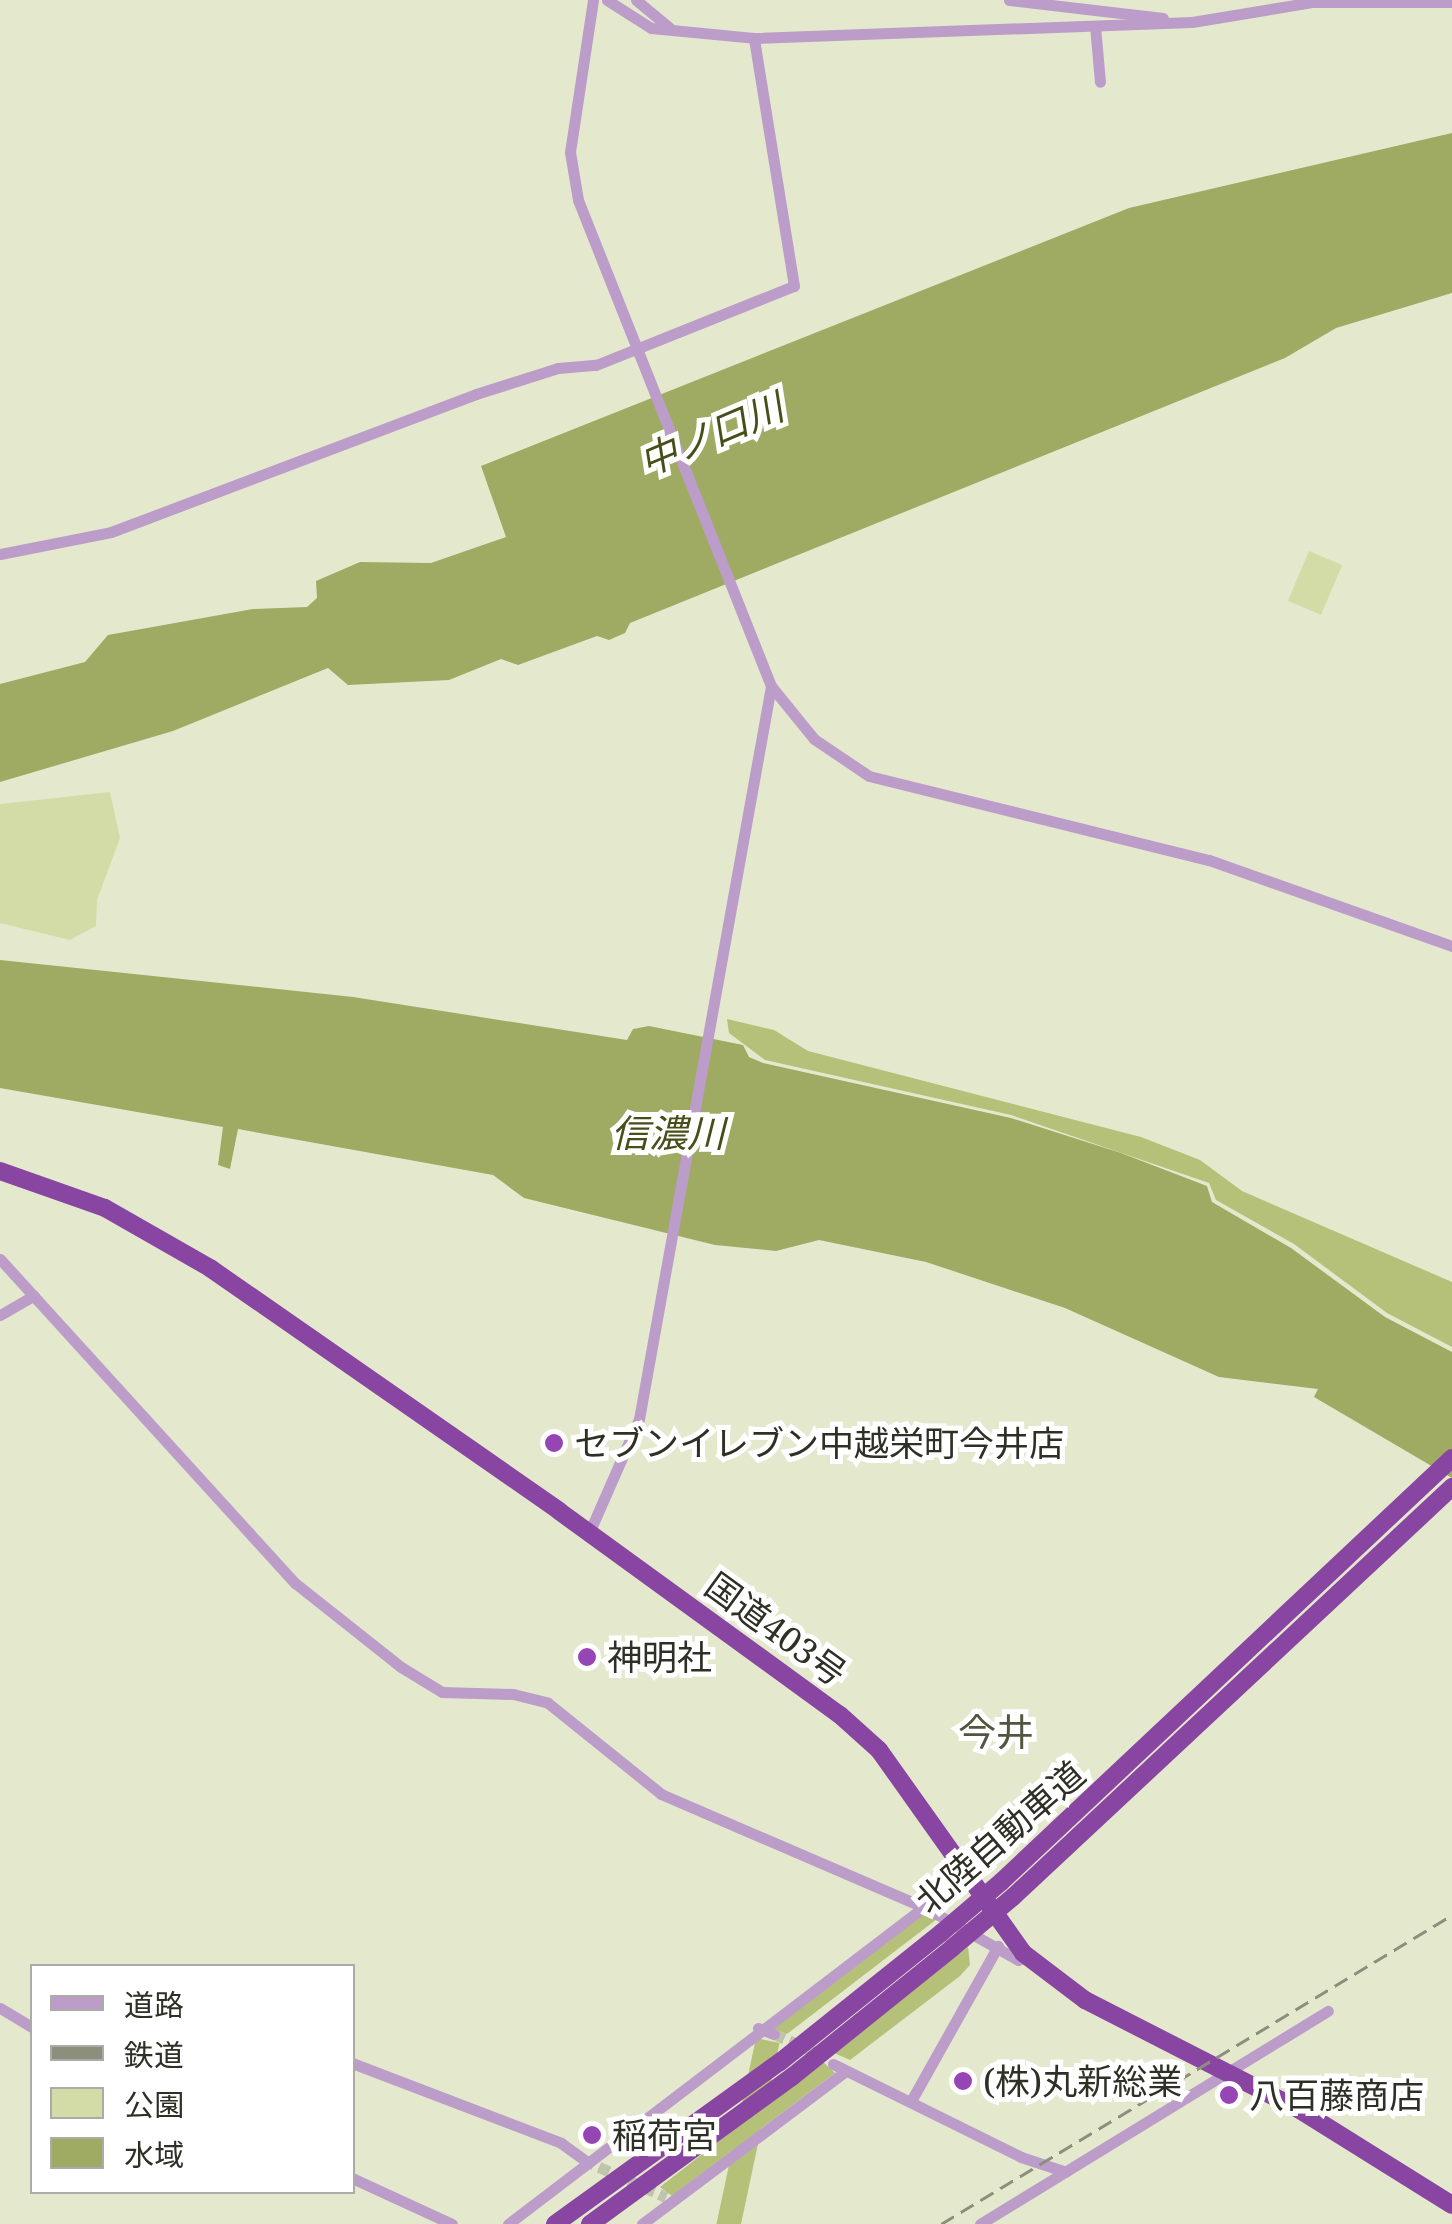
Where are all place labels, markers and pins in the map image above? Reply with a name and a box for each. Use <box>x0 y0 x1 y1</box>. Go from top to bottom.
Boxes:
place label: セブンイレブン中越栄町今井店 <box>574 1422 1064 1464</box>
marker: セブンイレブン中越栄町今井店 <box>543 1432 565 1454</box>
place label: 神明社 <box>607 1636 712 1678</box>
marker: 神明社 <box>576 1646 598 1668</box>
place label: (株)丸新総業 <box>983 2060 1182 2102</box>
marker: (株)丸新総業 <box>952 2070 974 2092</box>
place label: 八百藤商店 <box>1249 2074 1424 2116</box>
marker: 八百藤商店 <box>1218 2084 1240 2106</box>
place label: 稲荷宮 <box>612 2114 717 2156</box>
marker: 稲荷宮 <box>581 2124 603 2146</box>

